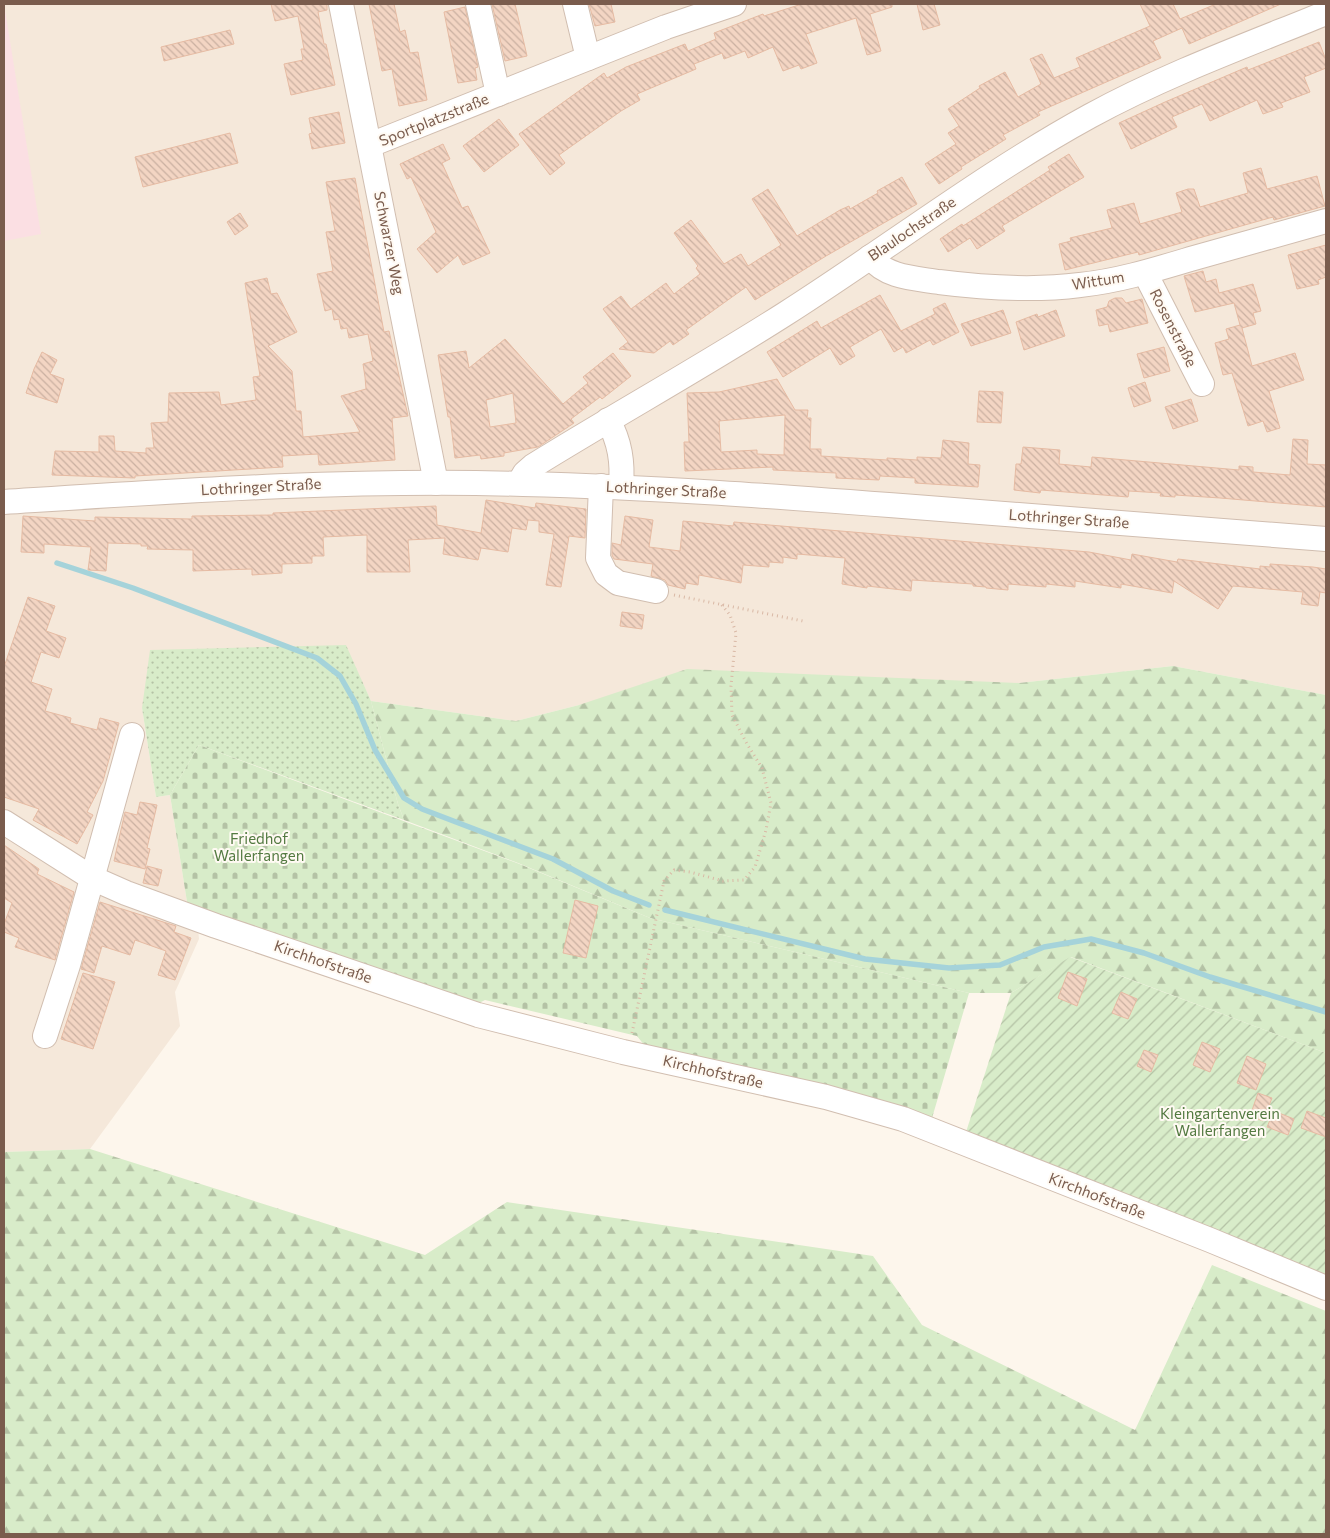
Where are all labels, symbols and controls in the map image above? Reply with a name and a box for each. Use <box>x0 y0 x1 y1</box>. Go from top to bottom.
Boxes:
street label: Sportplatzstraße <box>376 89 491 149</box>
street label: Schwarzer Weg <box>371 190 409 296</box>
street label: Blaulochstraße <box>864 192 959 264</box>
street label: Wittum <box>1070 267 1125 293</box>
street label: Rosenstraße <box>1147 285 1201 370</box>
street label: Lothringer Straße <box>200 474 322 498</box>
street label: Lothringer Straße <box>605 477 727 501</box>
street label: Lothringer Straße <box>1008 505 1130 531</box>
park label: Friedhof Wallerfangen <box>214 829 304 864</box>
street label: Kirchhofstraße <box>272 936 375 986</box>
street label: Kirchhofstraße <box>661 1051 765 1091</box>
park label: Kleingartenverein Wallerfangen <box>1160 1104 1280 1139</box>
street label: Kirchhofstraße <box>1046 1168 1148 1222</box>

